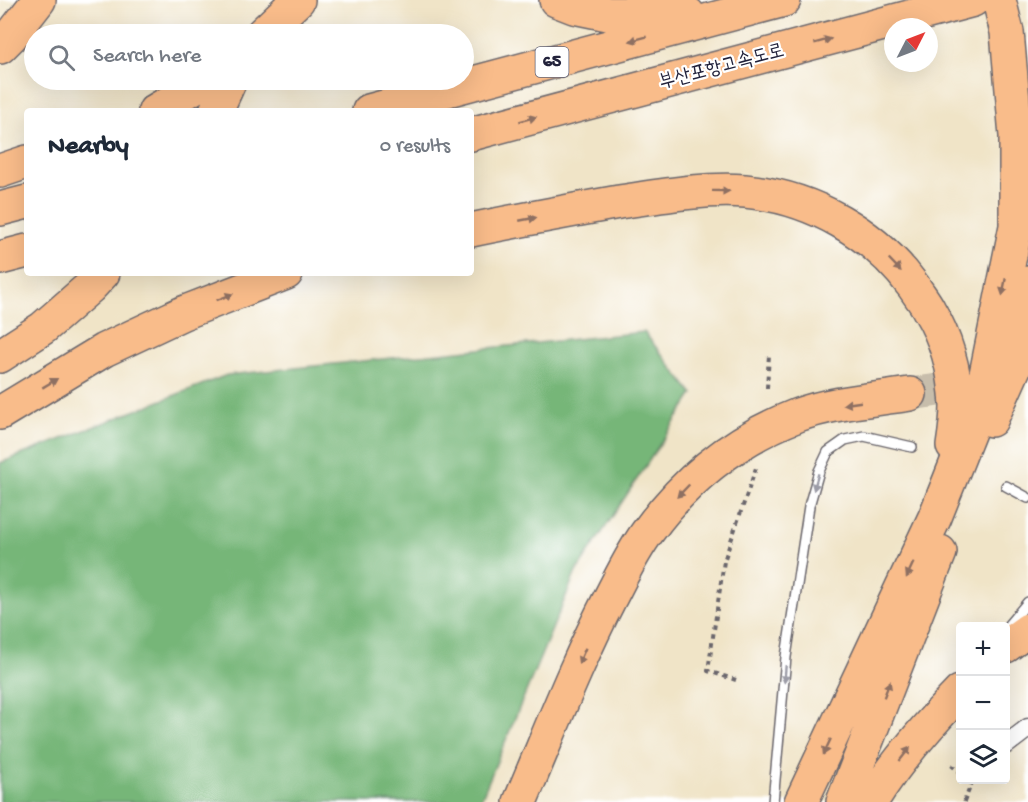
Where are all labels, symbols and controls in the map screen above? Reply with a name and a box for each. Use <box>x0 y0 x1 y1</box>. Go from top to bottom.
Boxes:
north arrow <box>884 18 938 72</box>
search box <box>24 24 474 90</box>
one-way arrow <box>629 35 647 45</box>
one-way arrow <box>814 35 832 45</box>
street label: 부산포항고속도로 <box>657 39 787 96</box>
icon: search <box>45 41 78 74</box>
text: Search here <box>93 44 201 70</box>
road number: 65 <box>536 47 568 77</box>
one-way arrow <box>518 114 537 124</box>
text: Nearby <box>48 132 129 163</box>
text: 0 results <box>380 136 450 159</box>
one-way arrow <box>712 186 731 196</box>
one-way arrow <box>519 214 538 223</box>
one-way arrow <box>888 257 902 272</box>
one-way arrow <box>999 278 1008 297</box>
one-way arrow <box>216 292 234 302</box>
one-way arrow <box>42 378 59 388</box>
one-way arrow <box>843 398 862 407</box>
one-way arrow <box>811 473 820 491</box>
one-way arrow <box>676 483 690 497</box>
one-way arrow <box>905 562 914 579</box>
map controls <box>956 622 1010 784</box>
button: + <box>956 622 1010 676</box>
one-way arrow <box>577 648 587 666</box>
one-way arrow <box>780 665 790 684</box>
button: − <box>956 676 1010 730</box>
one-way arrow <box>883 680 892 698</box>
button: layers <box>956 730 1010 784</box>
one-way arrow <box>822 738 831 755</box>
one-way arrow <box>898 747 910 762</box>

